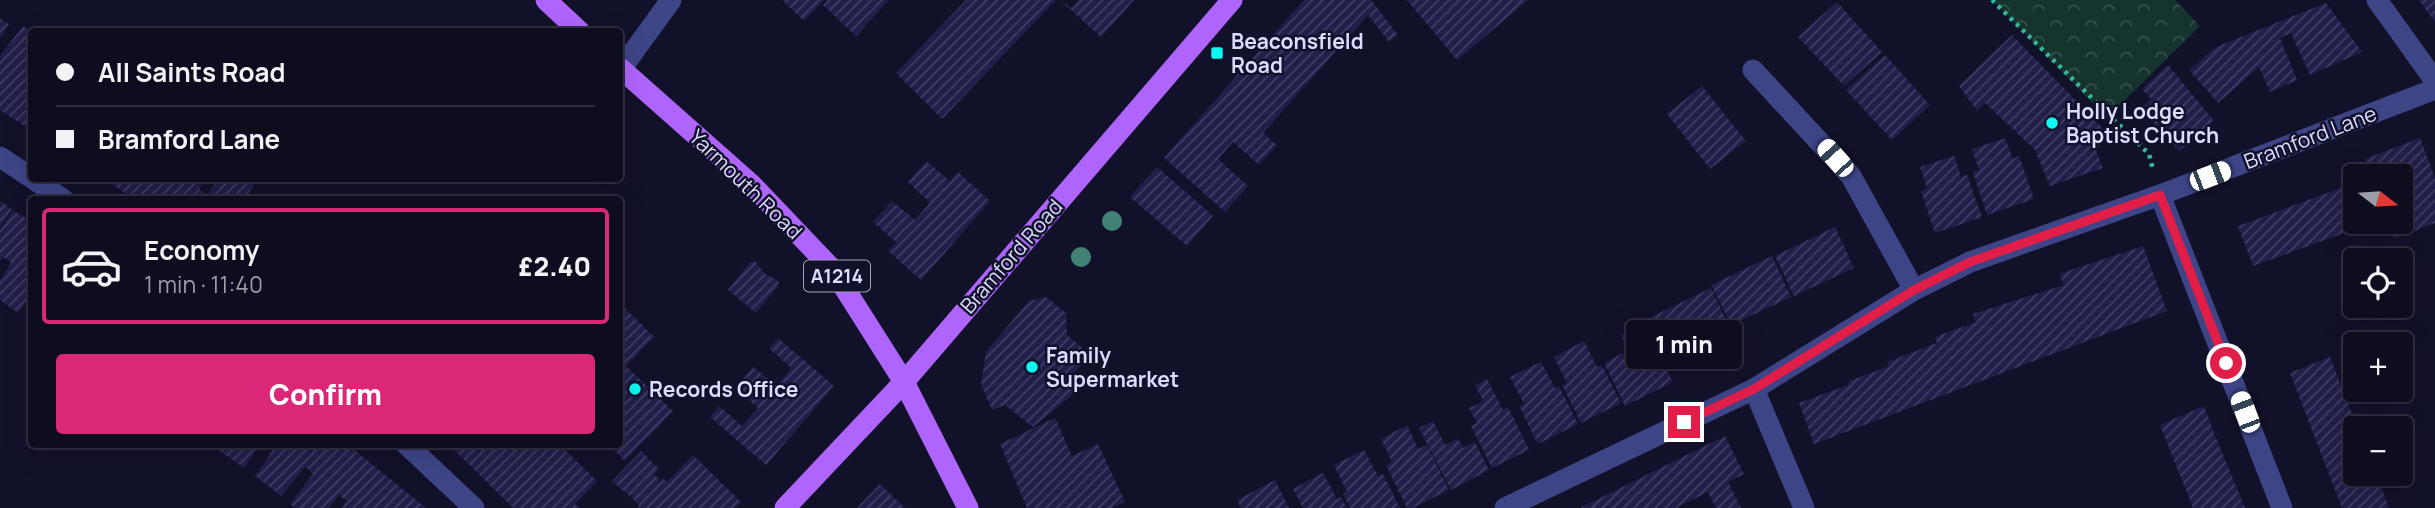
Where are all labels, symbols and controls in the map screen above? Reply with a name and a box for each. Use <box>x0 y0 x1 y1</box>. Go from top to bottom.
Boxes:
place label: Beaconsfield Road <box>1231 27 1364 79</box>
marker: Beaconsfield Road <box>1209 45 1225 61</box>
text: All Saints Road <box>98 54 286 90</box>
place label: Holly Lodge Baptist Church <box>2066 97 2219 149</box>
street label: Bramford Lane <box>2240 99 2380 175</box>
marker: Holly Lodge Baptist Church <box>2044 115 2060 131</box>
text: Bramford Lane <box>98 121 280 157</box>
street label: Yarmouth Road <box>683 123 809 245</box>
car <box>1814 135 1857 181</box>
car <box>2187 159 2234 193</box>
north arrow <box>2343 164 2413 234</box>
map controls <box>2343 164 2413 486</box>
street label: Bramford Road <box>954 193 1068 319</box>
text: Economy <box>144 232 259 268</box>
icon: car <box>60 235 123 298</box>
text: £2.40 <box>519 248 591 284</box>
button: locate <box>2343 248 2413 318</box>
road number: A1214 <box>804 260 870 292</box>
text: 1 min · 11:40 <box>144 268 263 300</box>
callout: 1 min <box>1626 320 1742 370</box>
text: 1 min <box>1655 328 1713 360</box>
button: + <box>2343 332 2413 402</box>
place label: Family Supermarket <box>1046 341 1179 393</box>
route start <box>2210 347 2242 379</box>
button: Confirm <box>56 354 595 434</box>
marker: Family Supermarket <box>1024 359 1040 375</box>
place label: Records Office <box>649 375 798 403</box>
marker: Records Office <box>627 381 643 397</box>
car <box>2228 389 2263 435</box>
route end <box>1668 406 1700 438</box>
button: − <box>2343 416 2413 486</box>

